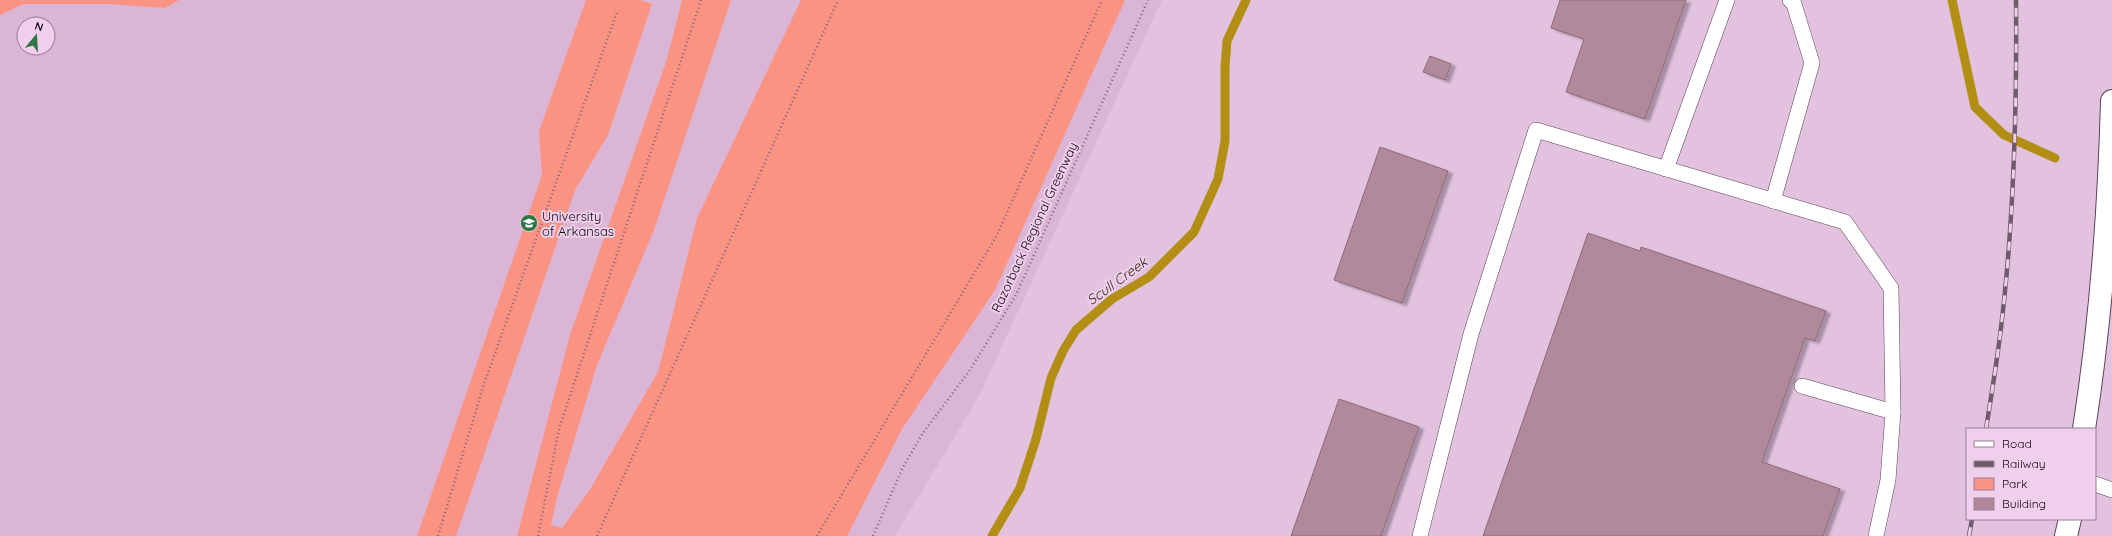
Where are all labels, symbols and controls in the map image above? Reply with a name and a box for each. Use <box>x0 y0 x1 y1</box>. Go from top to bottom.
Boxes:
north arrow <box>16 16 56 56</box>
text: N <box>33 19 45 34</box>
street label: Razorback Regional Greenway <box>987 139 1081 315</box>
place label: University of Arkansas <box>542 208 614 239</box>
school or university icon: University of Arkansas <box>519 213 539 233</box>
water label: Scull Creek <box>1083 252 1152 309</box>
legend <box>1966 428 2096 520</box>
text: Road <box>2002 436 2032 451</box>
text: Railway <box>2002 456 2046 471</box>
text: Park <box>2002 476 2027 491</box>
text: Building <box>2002 496 2046 511</box>

